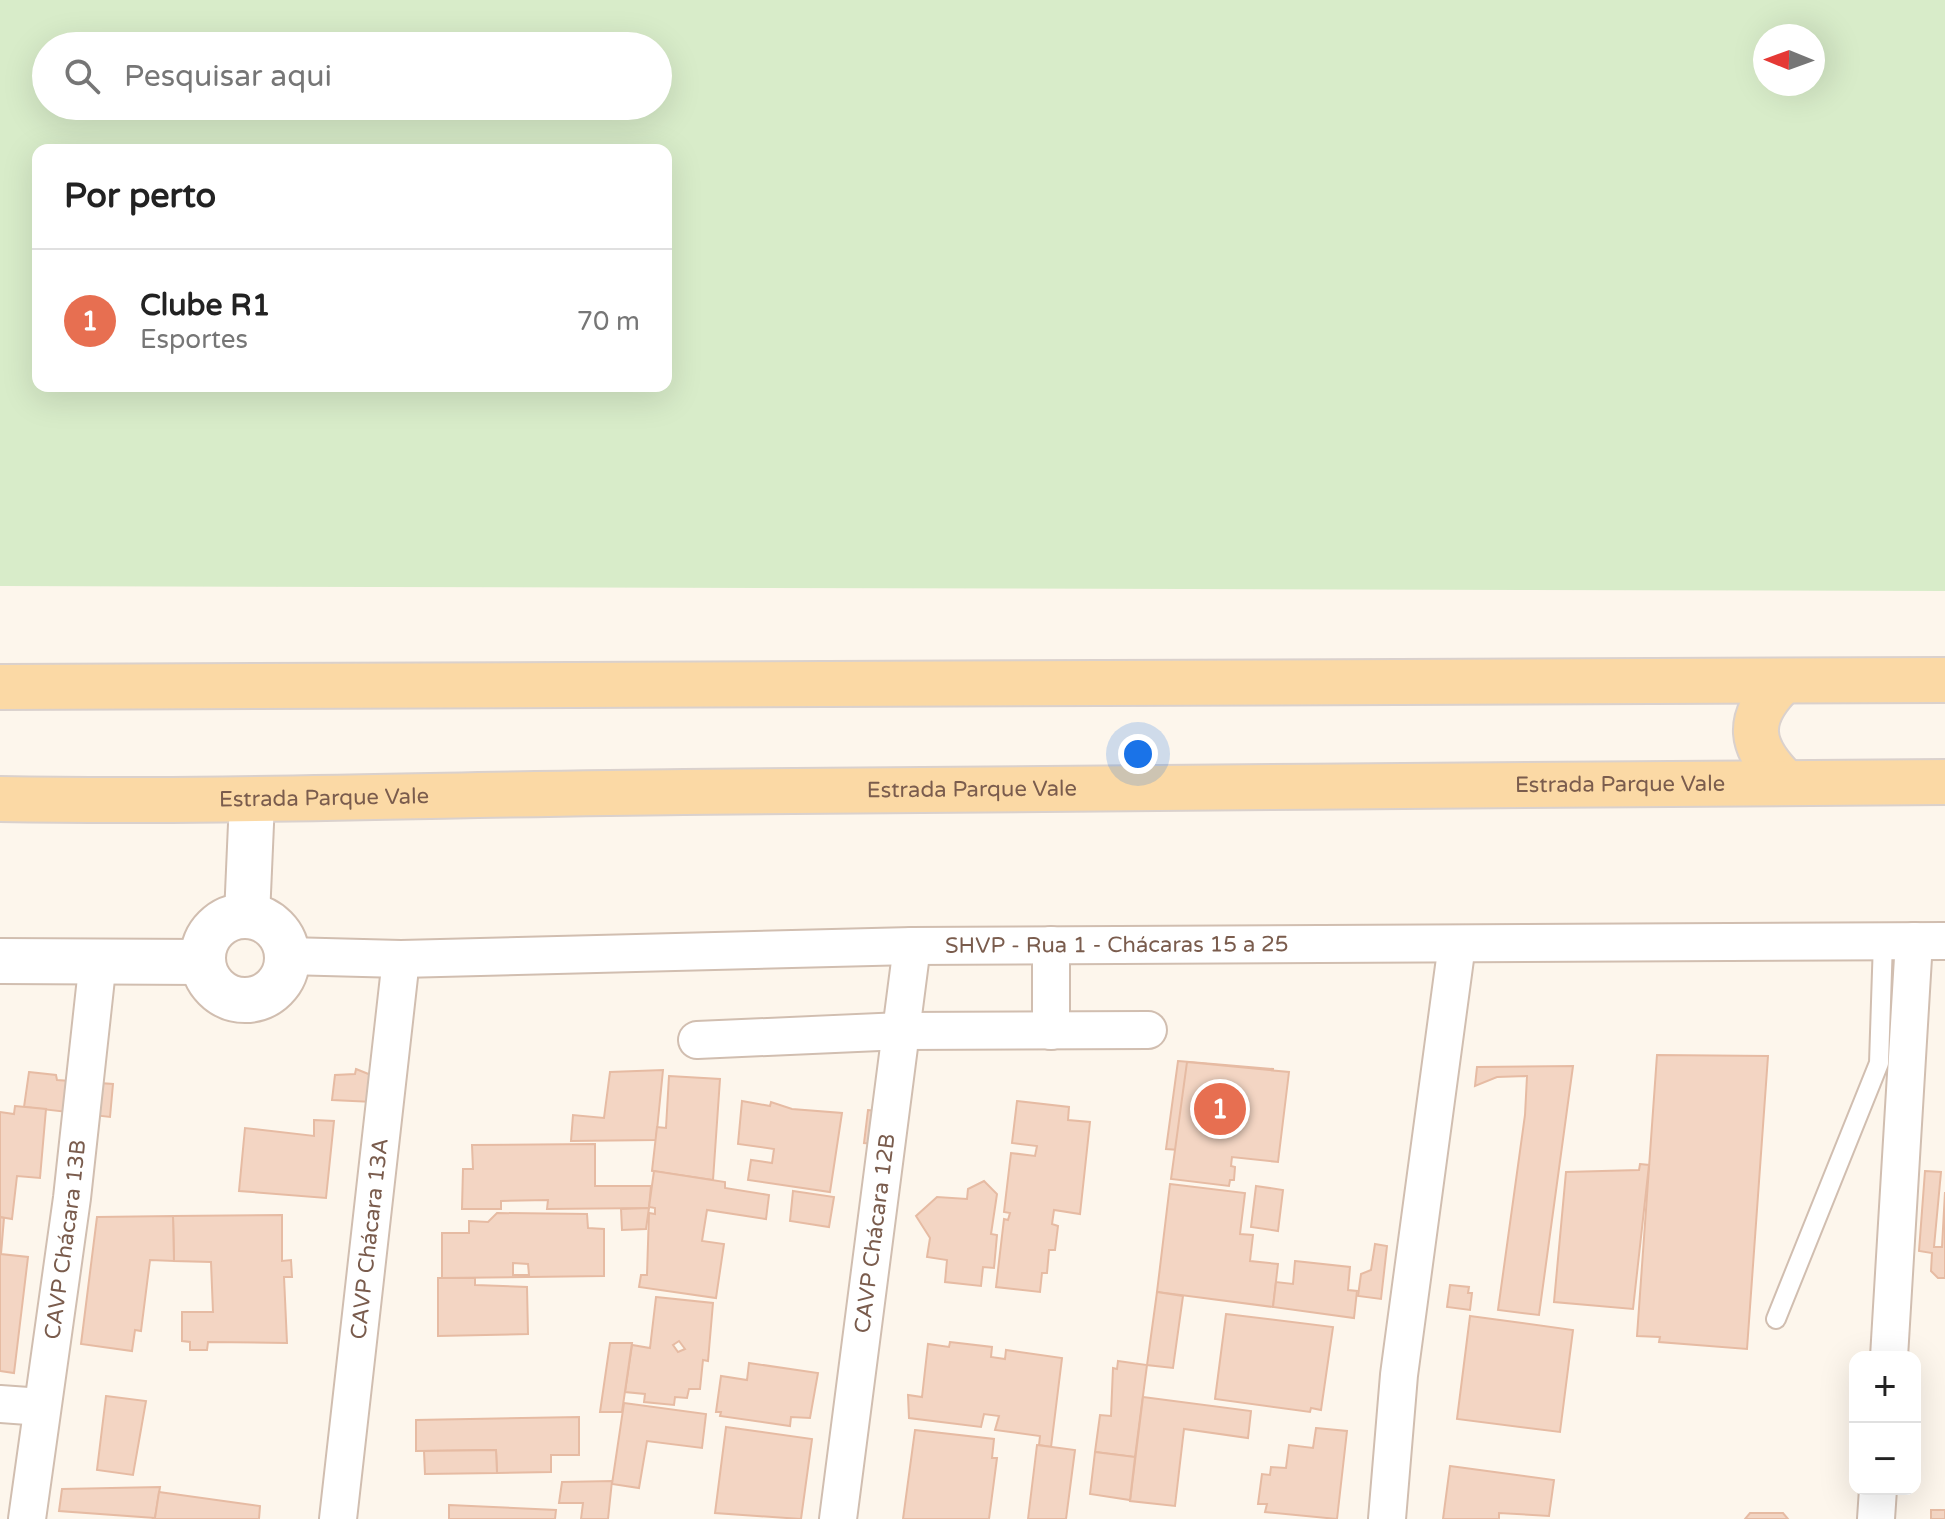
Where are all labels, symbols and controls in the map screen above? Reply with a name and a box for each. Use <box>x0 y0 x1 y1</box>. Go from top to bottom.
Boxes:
north arrow <box>1753 24 1825 96</box>
search box <box>32 32 672 120</box>
icon: search <box>60 54 104 98</box>
text: Pesquisar aqui <box>124 58 332 95</box>
text: Por perto <box>64 176 216 217</box>
text: Clube R1 <box>140 287 271 324</box>
text: 1 <box>82 306 98 337</box>
text: 70 m <box>577 306 640 337</box>
text: Esportes <box>140 324 248 355</box>
your location <box>1118 734 1158 774</box>
street label: Estrada Parque Vale <box>1515 771 1725 798</box>
street label: Estrada Parque Vale <box>867 776 1077 803</box>
street label: Estrada Parque Vale <box>219 783 429 813</box>
street label: SHVP - Rua 1 - Chácaras 15 a 25 <box>945 931 1289 959</box>
pin: 1 <box>1194 1079 1246 1139</box>
street label: CAVP Chácara 12B <box>849 1132 901 1335</box>
street label: CAVP Chácara 13A <box>345 1137 394 1341</box>
street label: CAVP Chácara 13B <box>39 1138 91 1341</box>
map controls <box>1849 1351 1921 1495</box>
button: + <box>1849 1351 1921 1423</box>
button: − <box>1849 1423 1921 1495</box>

